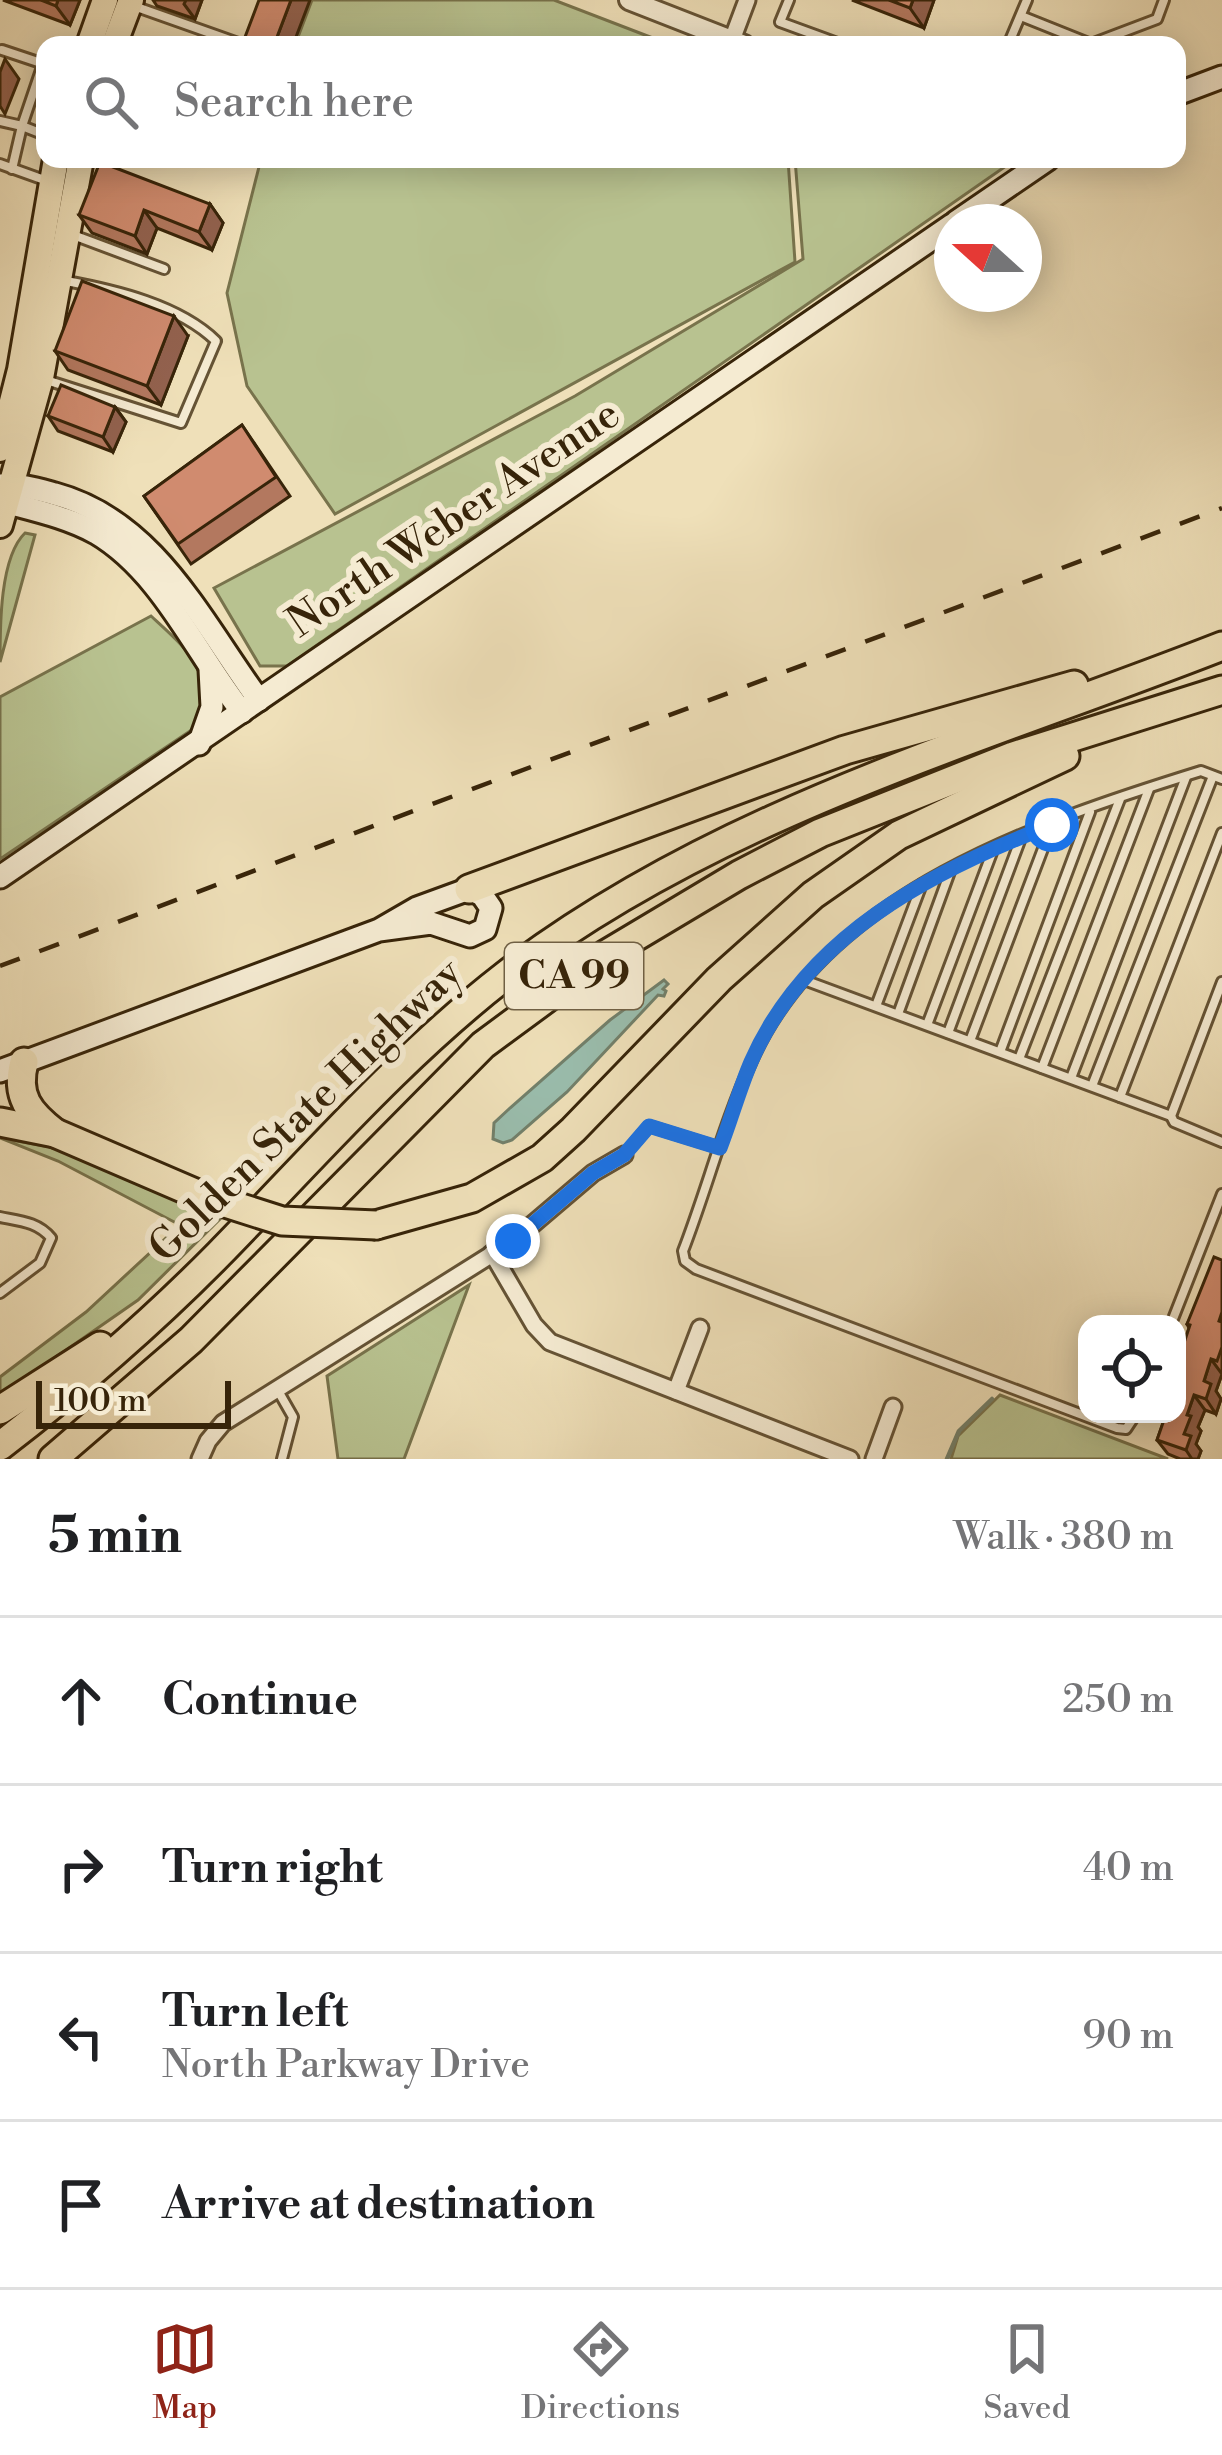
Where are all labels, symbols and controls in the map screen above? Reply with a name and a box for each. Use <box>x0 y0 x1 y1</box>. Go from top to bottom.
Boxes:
search box <box>36 36 1186 168</box>
icon: search <box>78 69 144 135</box>
text: Search here <box>174 74 414 131</box>
north arrow <box>934 204 1042 312</box>
street label: North Weber Avenue <box>278 388 630 650</box>
route start <box>1025 798 1079 852</box>
road number: CA 99 <box>505 943 643 1009</box>
street label: Golden State Highway <box>138 947 475 1275</box>
route end <box>486 1214 540 1268</box>
map controls <box>1078 1315 1186 1423</box>
button: locate <box>1078 1315 1186 1423</box>
scale bar <box>36 1375 231 1428</box>
text: 100 m <box>54 1381 147 1422</box>
text: 5 min <box>48 1505 182 1569</box>
text: Walk · 380 m <box>953 1513 1174 1562</box>
icon: ahead <box>48 1668 114 1734</box>
text: Continue <box>162 1672 358 1729</box>
text: 250 m <box>1062 1676 1174 1725</box>
icon: right <box>48 1836 114 1902</box>
text: Turn right <box>162 1840 383 1897</box>
text: 40 m <box>1083 1844 1174 1893</box>
text: Turn left <box>162 1984 348 2041</box>
icon: left <box>48 2004 114 2070</box>
text: 90 m <box>1082 2012 1174 2061</box>
text: North Parkway Drive <box>162 2041 530 2090</box>
icon: arrive <box>48 2172 114 2238</box>
text: Arrive at destination <box>162 2176 595 2233</box>
tab: Map <box>152 2316 218 2429</box>
tab: Directions <box>521 2316 680 2429</box>
tab: Saved <box>984 2316 1070 2429</box>

